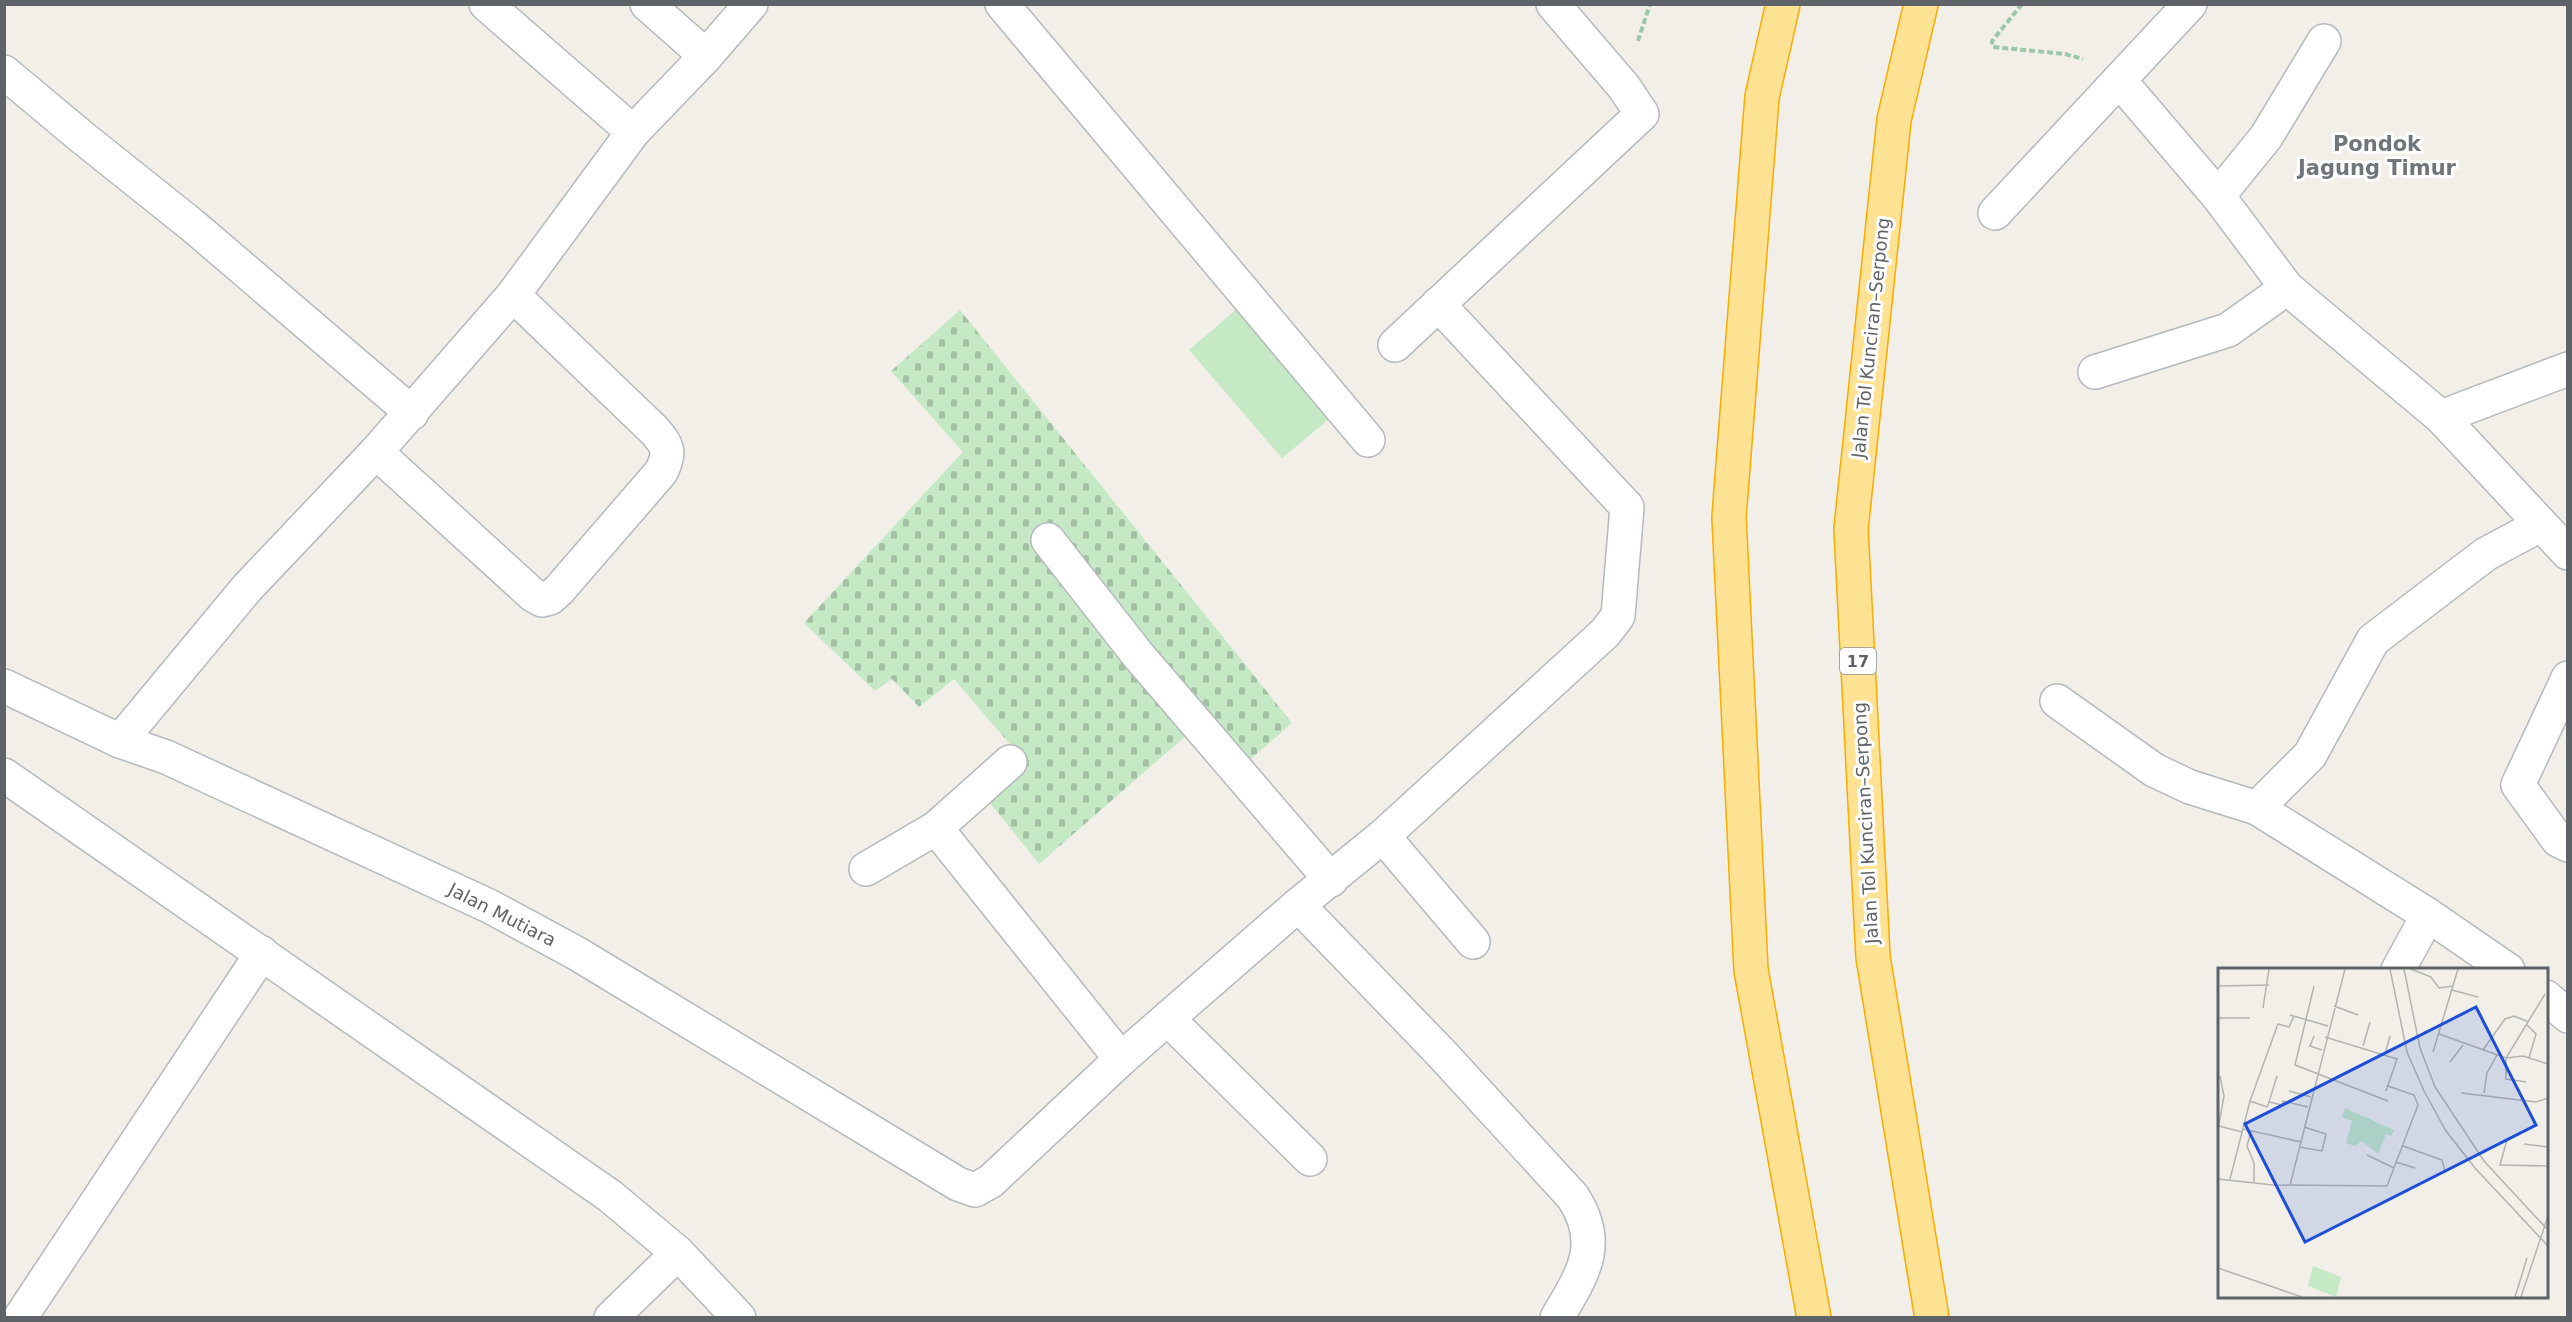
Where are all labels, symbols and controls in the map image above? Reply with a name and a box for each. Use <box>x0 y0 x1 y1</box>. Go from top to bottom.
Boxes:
district label: Pondok Jagung Timur <box>2296 132 2457 180</box>
street label: Jalan Tol Kunciran–Serpong <box>1847 217 1894 460</box>
road number: 17 <box>1840 648 1876 674</box>
street label: Jalan Tol Kunciran–Serpong <box>1849 702 1882 945</box>
street label: Jalan Mutiara <box>444 878 560 951</box>
inset map <box>2218 968 2548 1298</box>

